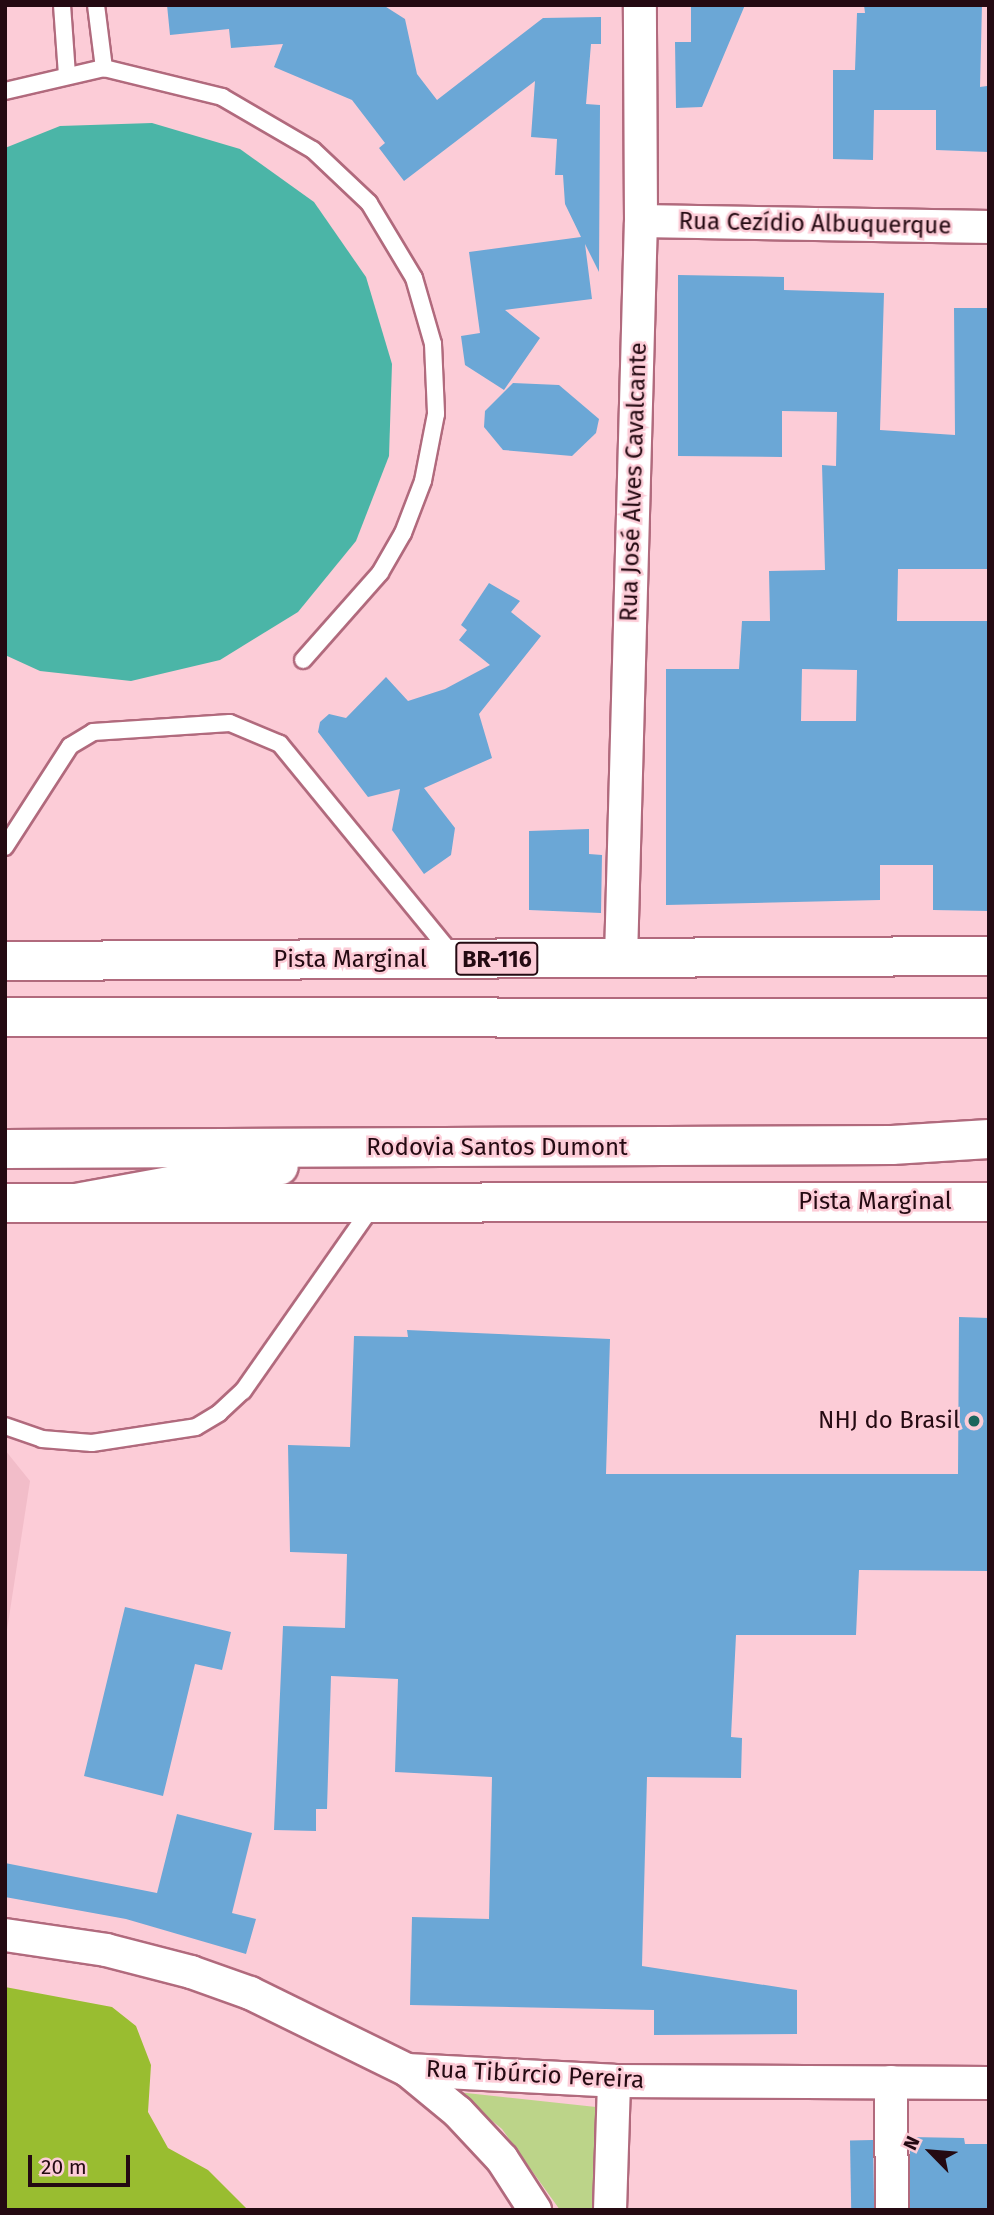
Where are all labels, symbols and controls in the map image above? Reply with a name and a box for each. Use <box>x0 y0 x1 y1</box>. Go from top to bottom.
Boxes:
street label: Rua Cezídio Albuquerque <box>678 207 952 241</box>
street label: Rua José Alves Cavalcante <box>615 342 653 622</box>
road number: BR-116 <box>455 940 539 978</box>
street label: Pista Marginal <box>273 946 427 974</box>
street label: Rodovia Santos Dumont <box>366 1134 628 1162</box>
street label: Pista Marginal <box>798 1188 952 1216</box>
place label: NHJ do Brasil <box>818 1407 960 1435</box>
marker: NHJ do Brasil <box>966 1413 982 1429</box>
street label: Rua Tibúrcio Pereira <box>425 2055 645 2095</box>
north arrow <box>896 2117 966 2187</box>
text: N <box>898 2132 925 2153</box>
scale bar <box>32 2142 133 2186</box>
text: 20 m <box>41 2154 87 2180</box>

